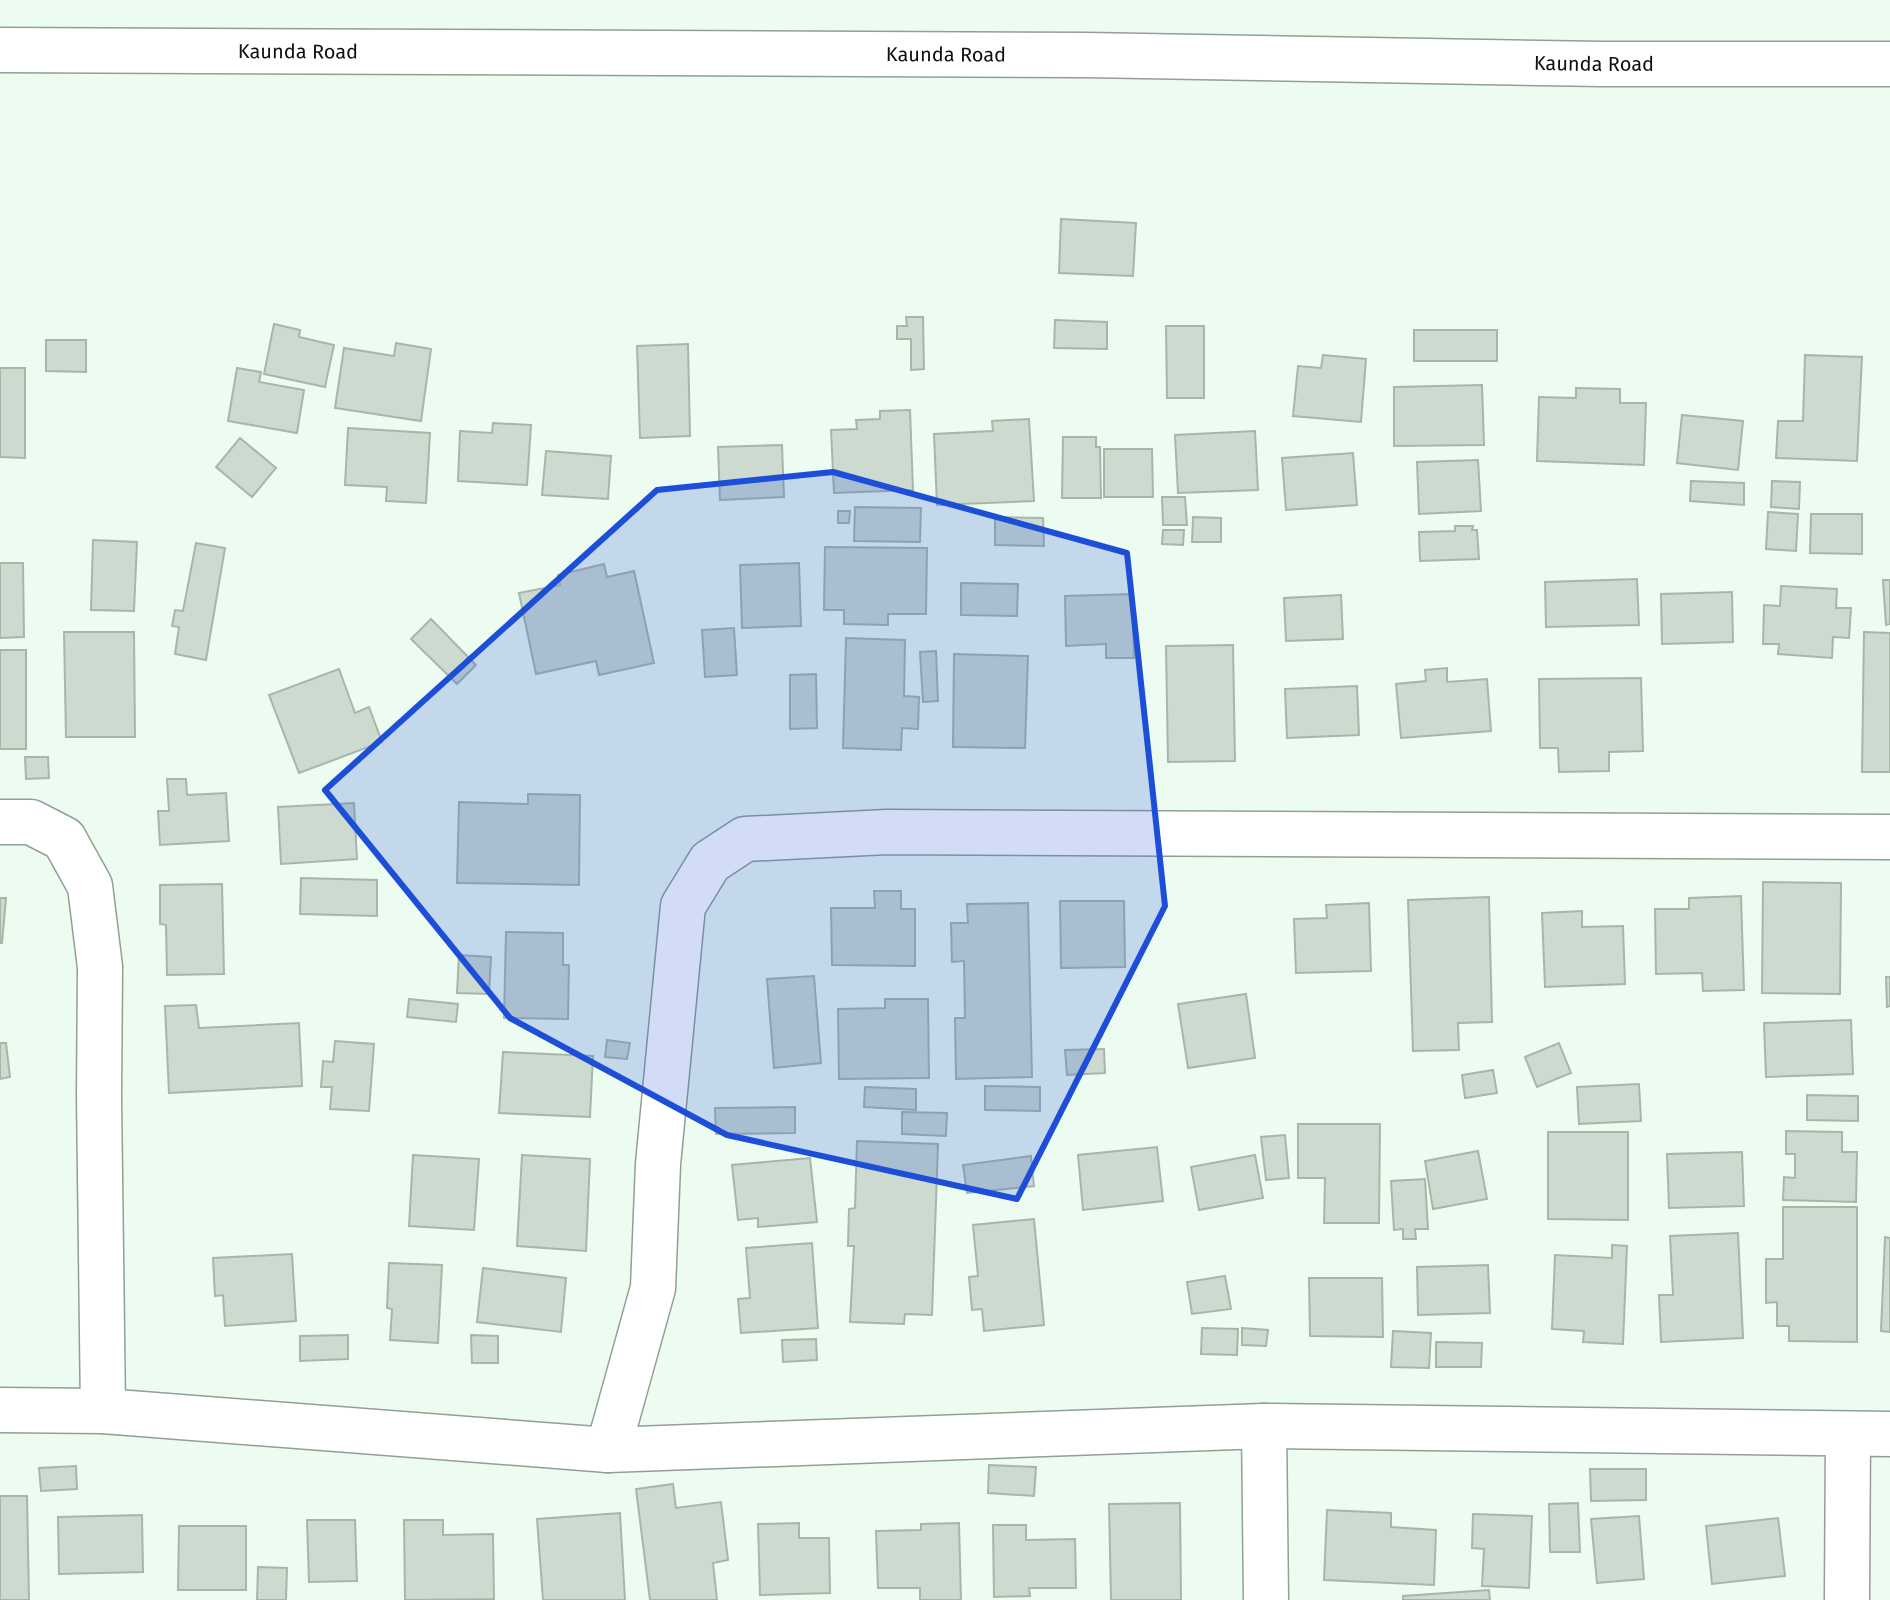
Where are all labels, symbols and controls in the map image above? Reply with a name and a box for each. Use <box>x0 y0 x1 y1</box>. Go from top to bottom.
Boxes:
street label: Kaunda Road <box>238 39 358 64</box>
street label: Kaunda Road <box>886 42 1006 67</box>
street label: Kaunda Road <box>1534 51 1654 76</box>

